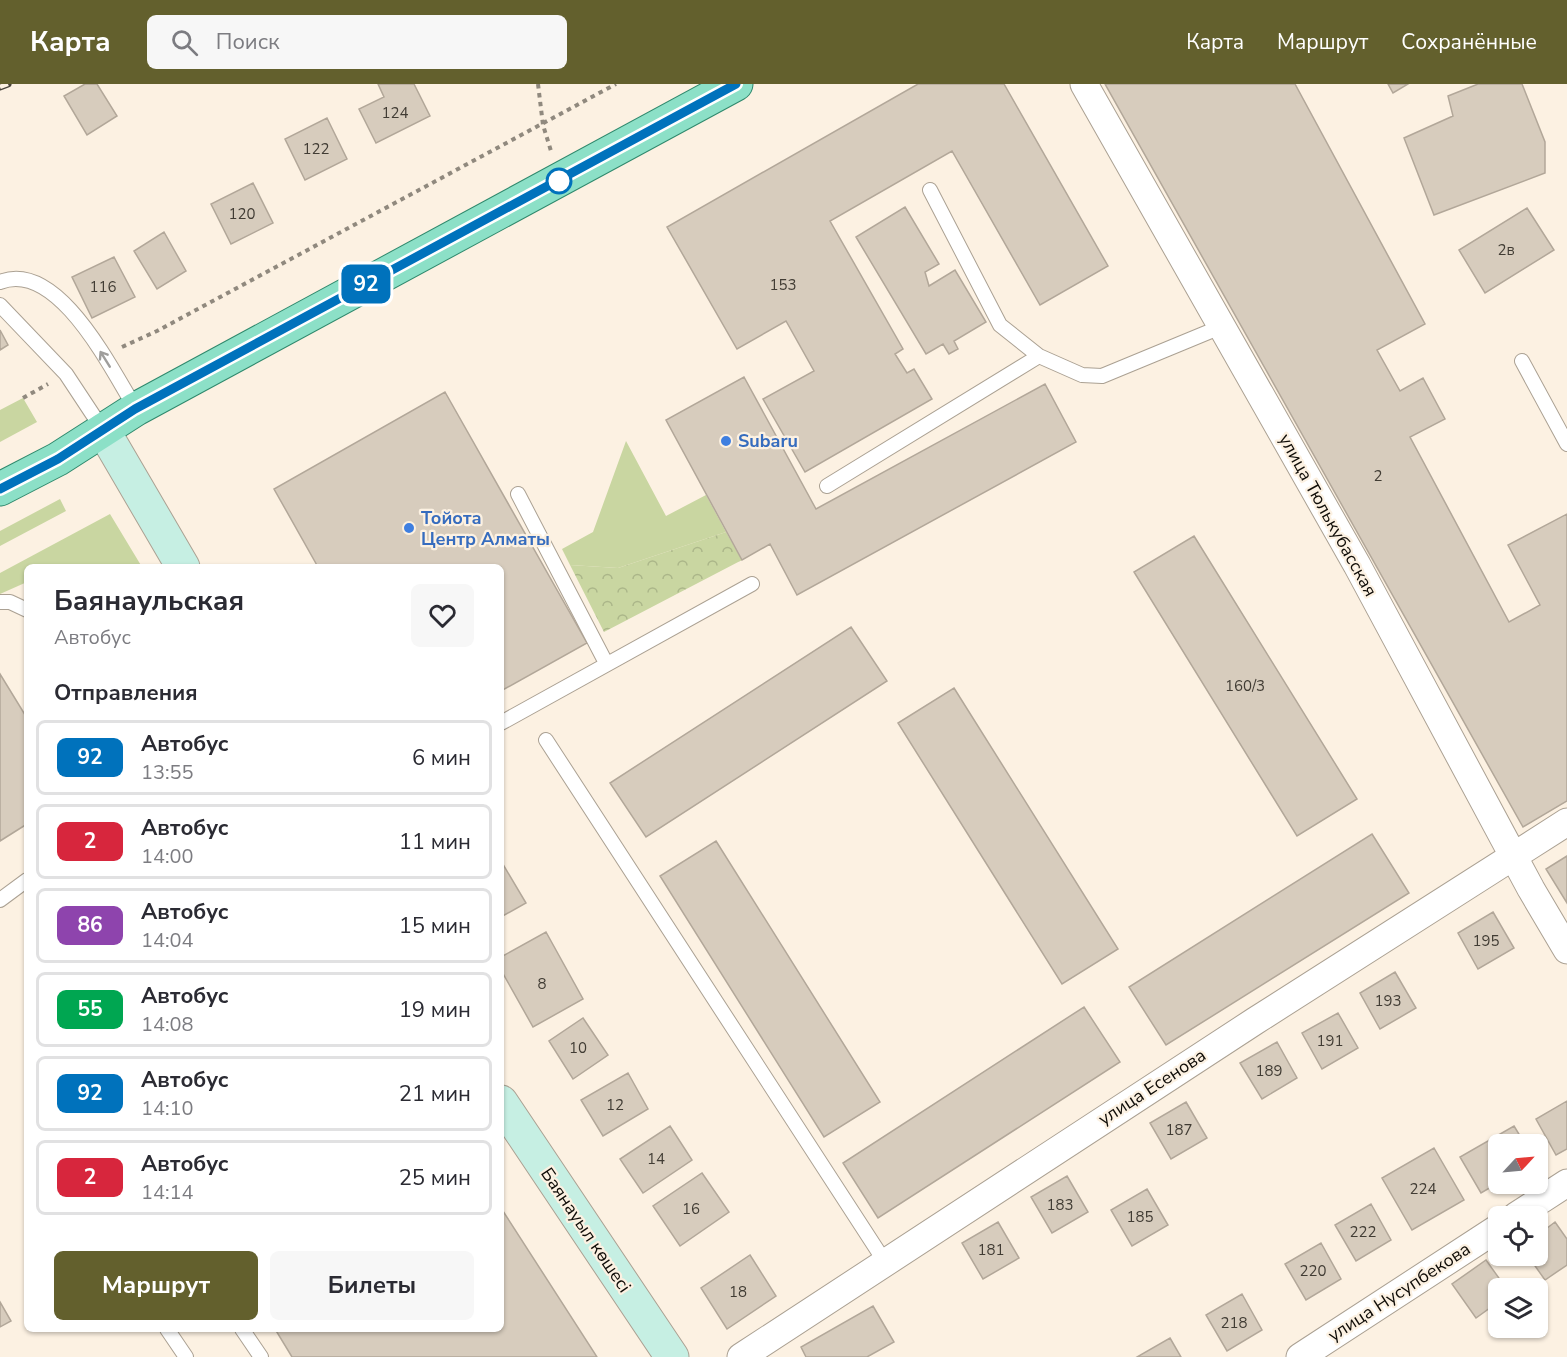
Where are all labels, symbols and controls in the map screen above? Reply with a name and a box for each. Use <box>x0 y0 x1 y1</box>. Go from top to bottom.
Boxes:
search box <box>147 15 567 69</box>
text: Карта <box>30 23 111 61</box>
icon: search <box>168 26 201 59</box>
text: Поиск <box>216 27 280 57</box>
text: Карта <box>1186 28 1244 56</box>
text: Маршрут <box>1277 28 1368 56</box>
text: Сохранённые <box>1401 28 1537 56</box>
house number: 124 <box>381 103 409 123</box>
house number: 122 <box>302 139 330 159</box>
unlabelled marker <box>546 168 572 194</box>
house number: 120 <box>228 204 256 224</box>
house number: 2в <box>1497 240 1515 260</box>
line badge: 92 <box>339 264 393 304</box>
text: 92 <box>353 270 379 298</box>
house number: 153 <box>769 275 797 295</box>
house number: 116 <box>89 277 117 297</box>
one-way arrow <box>98 351 110 368</box>
place label: Subaru <box>738 429 798 453</box>
street label: улица Тюлькубасская <box>1273 429 1383 601</box>
marker: Subaru <box>719 434 733 448</box>
house number: 2 <box>1373 466 1383 486</box>
place label: Тойота Центр Алматы <box>421 506 550 551</box>
marker: Тойота Центр Алматы <box>402 521 416 535</box>
text: Баянаульская <box>54 582 244 620</box>
button: heart <box>411 584 474 647</box>
text: Автобус <box>54 624 131 651</box>
house number: 160/3 <box>1225 676 1265 696</box>
text: Отправления <box>54 678 198 708</box>
text: Автобус <box>141 729 229 759</box>
text: 92 <box>77 743 103 771</box>
text: 6 мин <box>412 743 471 773</box>
text: 13:55 <box>141 759 194 786</box>
text: Автобус <box>141 813 229 843</box>
text: 2 <box>84 827 96 855</box>
text: 11 мин <box>399 827 471 857</box>
text: 14:00 <box>141 843 194 870</box>
text: Автобус <box>141 897 229 927</box>
text: 86 <box>77 911 103 939</box>
text: 15 мин <box>399 911 471 941</box>
text: 14:04 <box>141 927 194 954</box>
house number: 195 <box>1472 931 1500 951</box>
house number: 8 <box>537 974 547 994</box>
text: Автобус <box>141 981 229 1011</box>
house number: 193 <box>1374 991 1402 1011</box>
text: 55 <box>77 995 103 1023</box>
text: 19 мин <box>399 995 471 1025</box>
text: 14:08 <box>141 1011 194 1038</box>
house number: 191 <box>1316 1031 1344 1051</box>
house number: 10 <box>569 1038 587 1058</box>
street label: улица Есенова <box>1094 1043 1210 1131</box>
house number: 189 <box>1255 1061 1283 1081</box>
text: Автобус <box>141 1065 229 1095</box>
text: 92 <box>77 1079 103 1107</box>
text: 21 мин <box>399 1079 471 1109</box>
text: 14:10 <box>141 1095 194 1122</box>
house number: 12 <box>606 1095 624 1115</box>
house number: 187 <box>1165 1120 1193 1140</box>
north arrow <box>1488 1134 1548 1194</box>
map controls <box>1488 1134 1548 1338</box>
text: Автобус <box>141 1149 229 1179</box>
house number: 14 <box>647 1149 665 1169</box>
text: 2 <box>84 1163 96 1191</box>
text: 25 мин <box>399 1163 471 1193</box>
street label: Баянауыл көшесі <box>535 1163 637 1297</box>
text: 14:14 <box>141 1179 194 1206</box>
house number: 224 <box>1409 1179 1437 1199</box>
house number: 183 <box>1046 1195 1074 1215</box>
house number: 16 <box>682 1199 700 1219</box>
button: locate <box>1488 1206 1548 1266</box>
house number: 185 <box>1126 1207 1154 1227</box>
house number: 222 <box>1349 1222 1377 1242</box>
street label: улица Нусупбекова <box>1323 1237 1475 1347</box>
house number: 181 <box>977 1240 1005 1260</box>
button: Маршрут <box>54 1251 258 1320</box>
button: Билеты <box>270 1251 474 1320</box>
house number: 220 <box>1299 1261 1327 1281</box>
button: layers <box>1488 1278 1548 1338</box>
house number: 18 <box>729 1282 747 1302</box>
house number: 218 <box>1220 1313 1248 1333</box>

